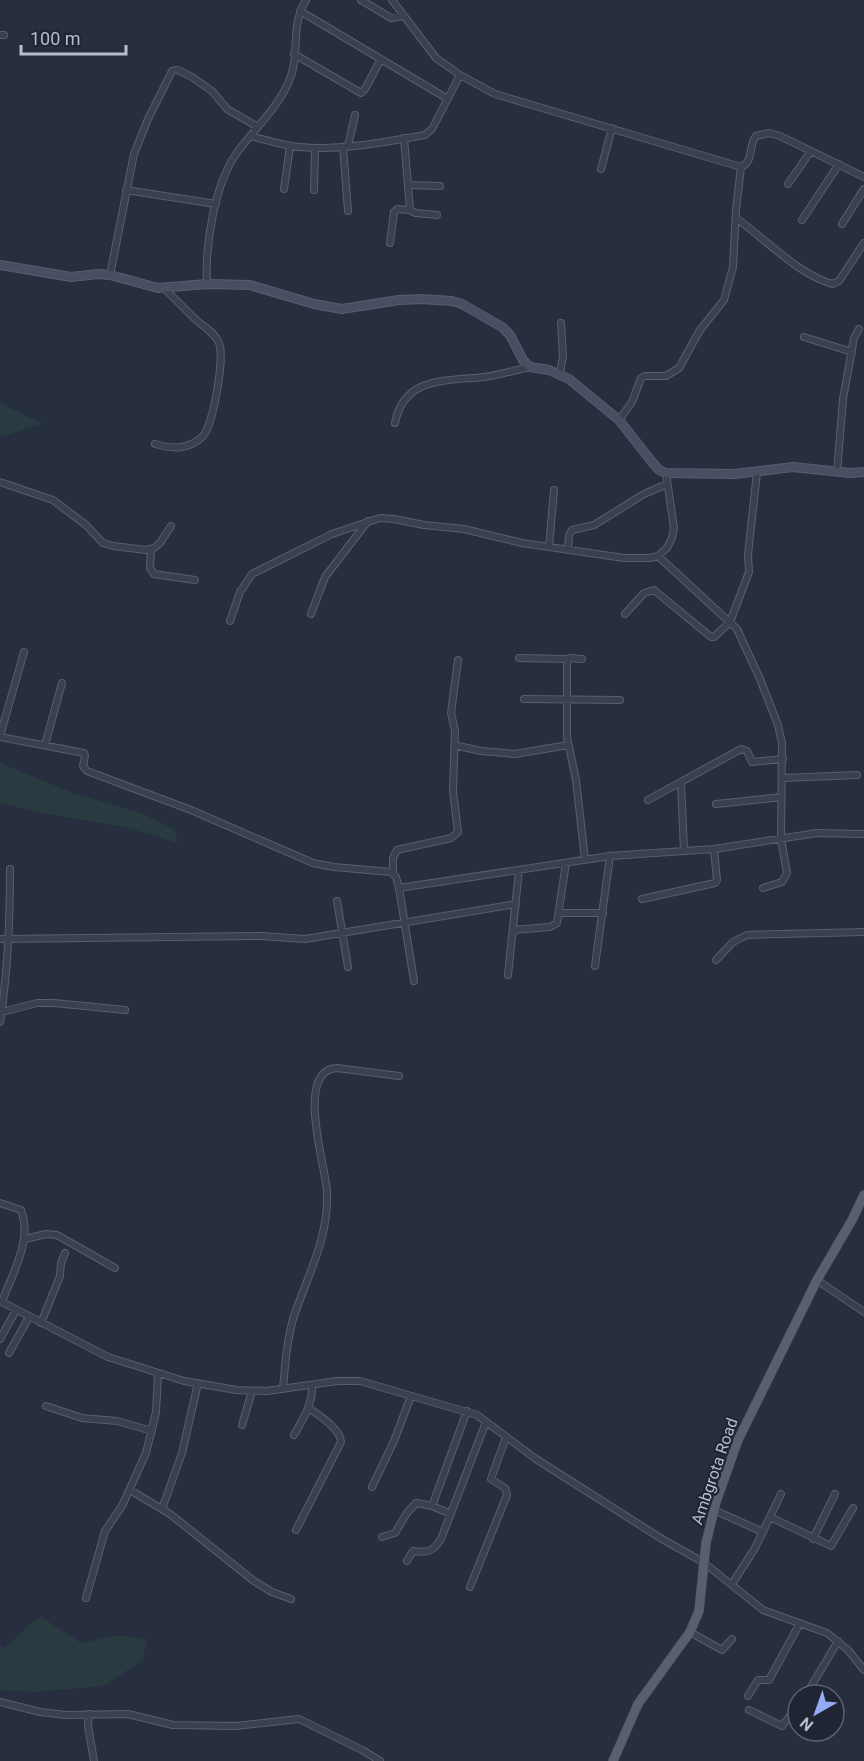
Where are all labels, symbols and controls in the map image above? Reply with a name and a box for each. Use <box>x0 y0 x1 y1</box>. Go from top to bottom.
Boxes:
scale bar <box>21 18 126 56</box>
text: 100 m <box>30 28 81 49</box>
street label: Ambgrota Road <box>687 1415 742 1527</box>
north arrow <box>786 1683 846 1743</box>
text: N <box>796 1713 817 1735</box>

